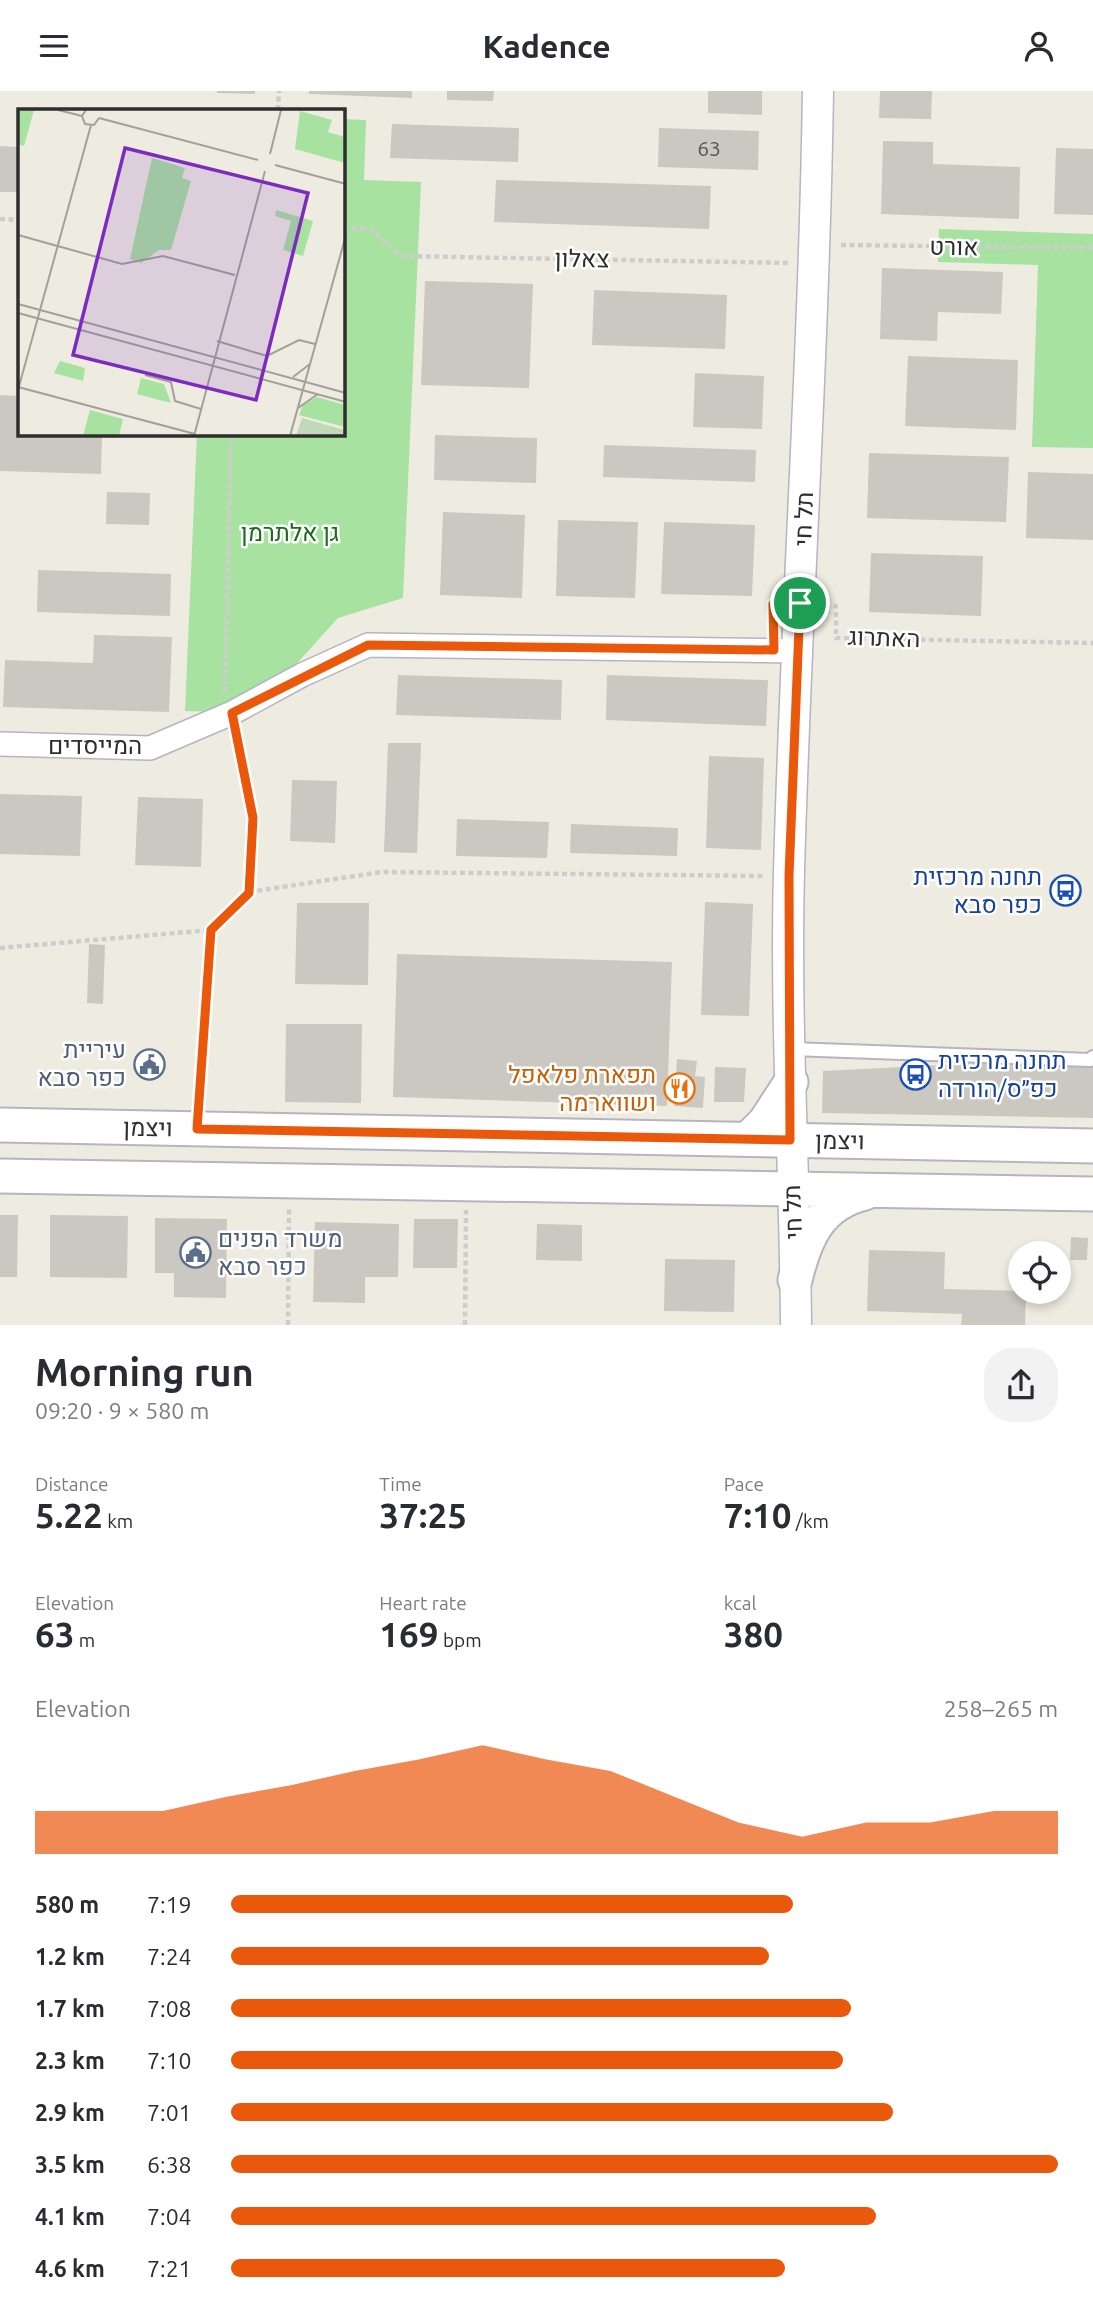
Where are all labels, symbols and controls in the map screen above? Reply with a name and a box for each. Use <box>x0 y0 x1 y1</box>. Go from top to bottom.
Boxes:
icon: menu <box>35 27 73 65</box>
icon: person <box>1020 27 1058 65</box>
text: Kadence <box>482 28 611 64</box>
inset map <box>18 109 345 436</box>
house number: 63 <box>697 136 721 160</box>
street label: אורט <box>929 233 979 260</box>
street label: צאלון <box>554 245 610 272</box>
street label: תל חי <box>789 491 818 547</box>
park label: גן אלתרמן <box>241 519 339 546</box>
pin <box>770 573 830 633</box>
icon: arrive <box>781 584 819 622</box>
street label: האתרוג <box>847 623 921 652</box>
street label: המייסדים <box>48 732 142 759</box>
place label: תחנה מרכזית כפר סבא <box>914 863 1042 918</box>
bus stop icon: תחנה מרכזית כפר סבא <box>1048 874 1082 908</box>
place label: עיריית כפר סבא <box>37 1036 126 1091</box>
public building icon: עיריית כפר סבא <box>132 1047 166 1081</box>
place label: תחנה מרכזית כפ״ס/הורדה <box>938 1047 1066 1102</box>
bus stop icon: תחנה מרכזית כפ״ס/הורדה <box>898 1058 932 1092</box>
place label: תפארת פלאפל ושווארמה <box>508 1061 656 1116</box>
restaurant icon: תפארת פלאפל ושווארמה <box>662 1072 696 1106</box>
street label: ויצמן <box>123 1114 173 1141</box>
street label: ויצמן <box>815 1127 865 1154</box>
street label: תל חי <box>778 1184 807 1240</box>
place label: משרד הפנים כפר סבא <box>218 1225 342 1280</box>
public building icon: משרד הפנים כפר סבא <box>178 1236 212 1270</box>
map controls <box>1008 1241 1071 1304</box>
button: locate <box>1008 1241 1071 1304</box>
button: share <box>984 1348 1058 1422</box>
text: Morning run <box>35 1351 254 1393</box>
text: 09:20 · 9 × 580 m <box>35 1398 209 1423</box>
text: Distance <box>35 1473 109 1495</box>
text: Time <box>379 1473 422 1495</box>
text: Pace <box>724 1473 764 1495</box>
text: 5.22 <box>35 1495 103 1535</box>
text: 37:25 <box>379 1495 467 1535</box>
text: 7:10 <box>724 1495 792 1535</box>
text: km <box>103 1510 133 1532</box>
text: /km <box>792 1510 829 1532</box>
text: Elevation <box>35 1592 114 1614</box>
text: Heart rate <box>379 1592 467 1614</box>
text: kcal <box>724 1592 756 1614</box>
text: 63 <box>35 1614 74 1654</box>
text: 169 <box>379 1614 439 1654</box>
text: 380 <box>724 1614 783 1654</box>
text: m <box>74 1629 95 1651</box>
text: bpm <box>439 1629 482 1651</box>
text: Elevation <box>35 1696 131 1721</box>
text: 258–265 m <box>944 1696 1058 1721</box>
text: 580 m <box>35 1892 99 1917</box>
text: 7:19 <box>147 1892 192 1917</box>
text: 1.2 km <box>35 1944 105 1969</box>
text: 7:24 <box>147 1944 192 1969</box>
text: 1.7 km <box>35 1996 105 2021</box>
text: 7:08 <box>147 1996 192 2021</box>
text: 2.3 km <box>35 2048 105 2073</box>
text: 7:10 <box>147 2048 192 2073</box>
text: 2.9 km <box>35 2100 105 2125</box>
text: 7:01 <box>147 2100 192 2125</box>
text: 3.5 km <box>35 2152 105 2177</box>
text: 6:38 <box>147 2152 192 2177</box>
text: 4.1 km <box>35 2204 105 2229</box>
text: 7:04 <box>147 2204 192 2229</box>
text: 4.6 km <box>35 2256 105 2281</box>
text: 7:21 <box>147 2256 192 2281</box>

